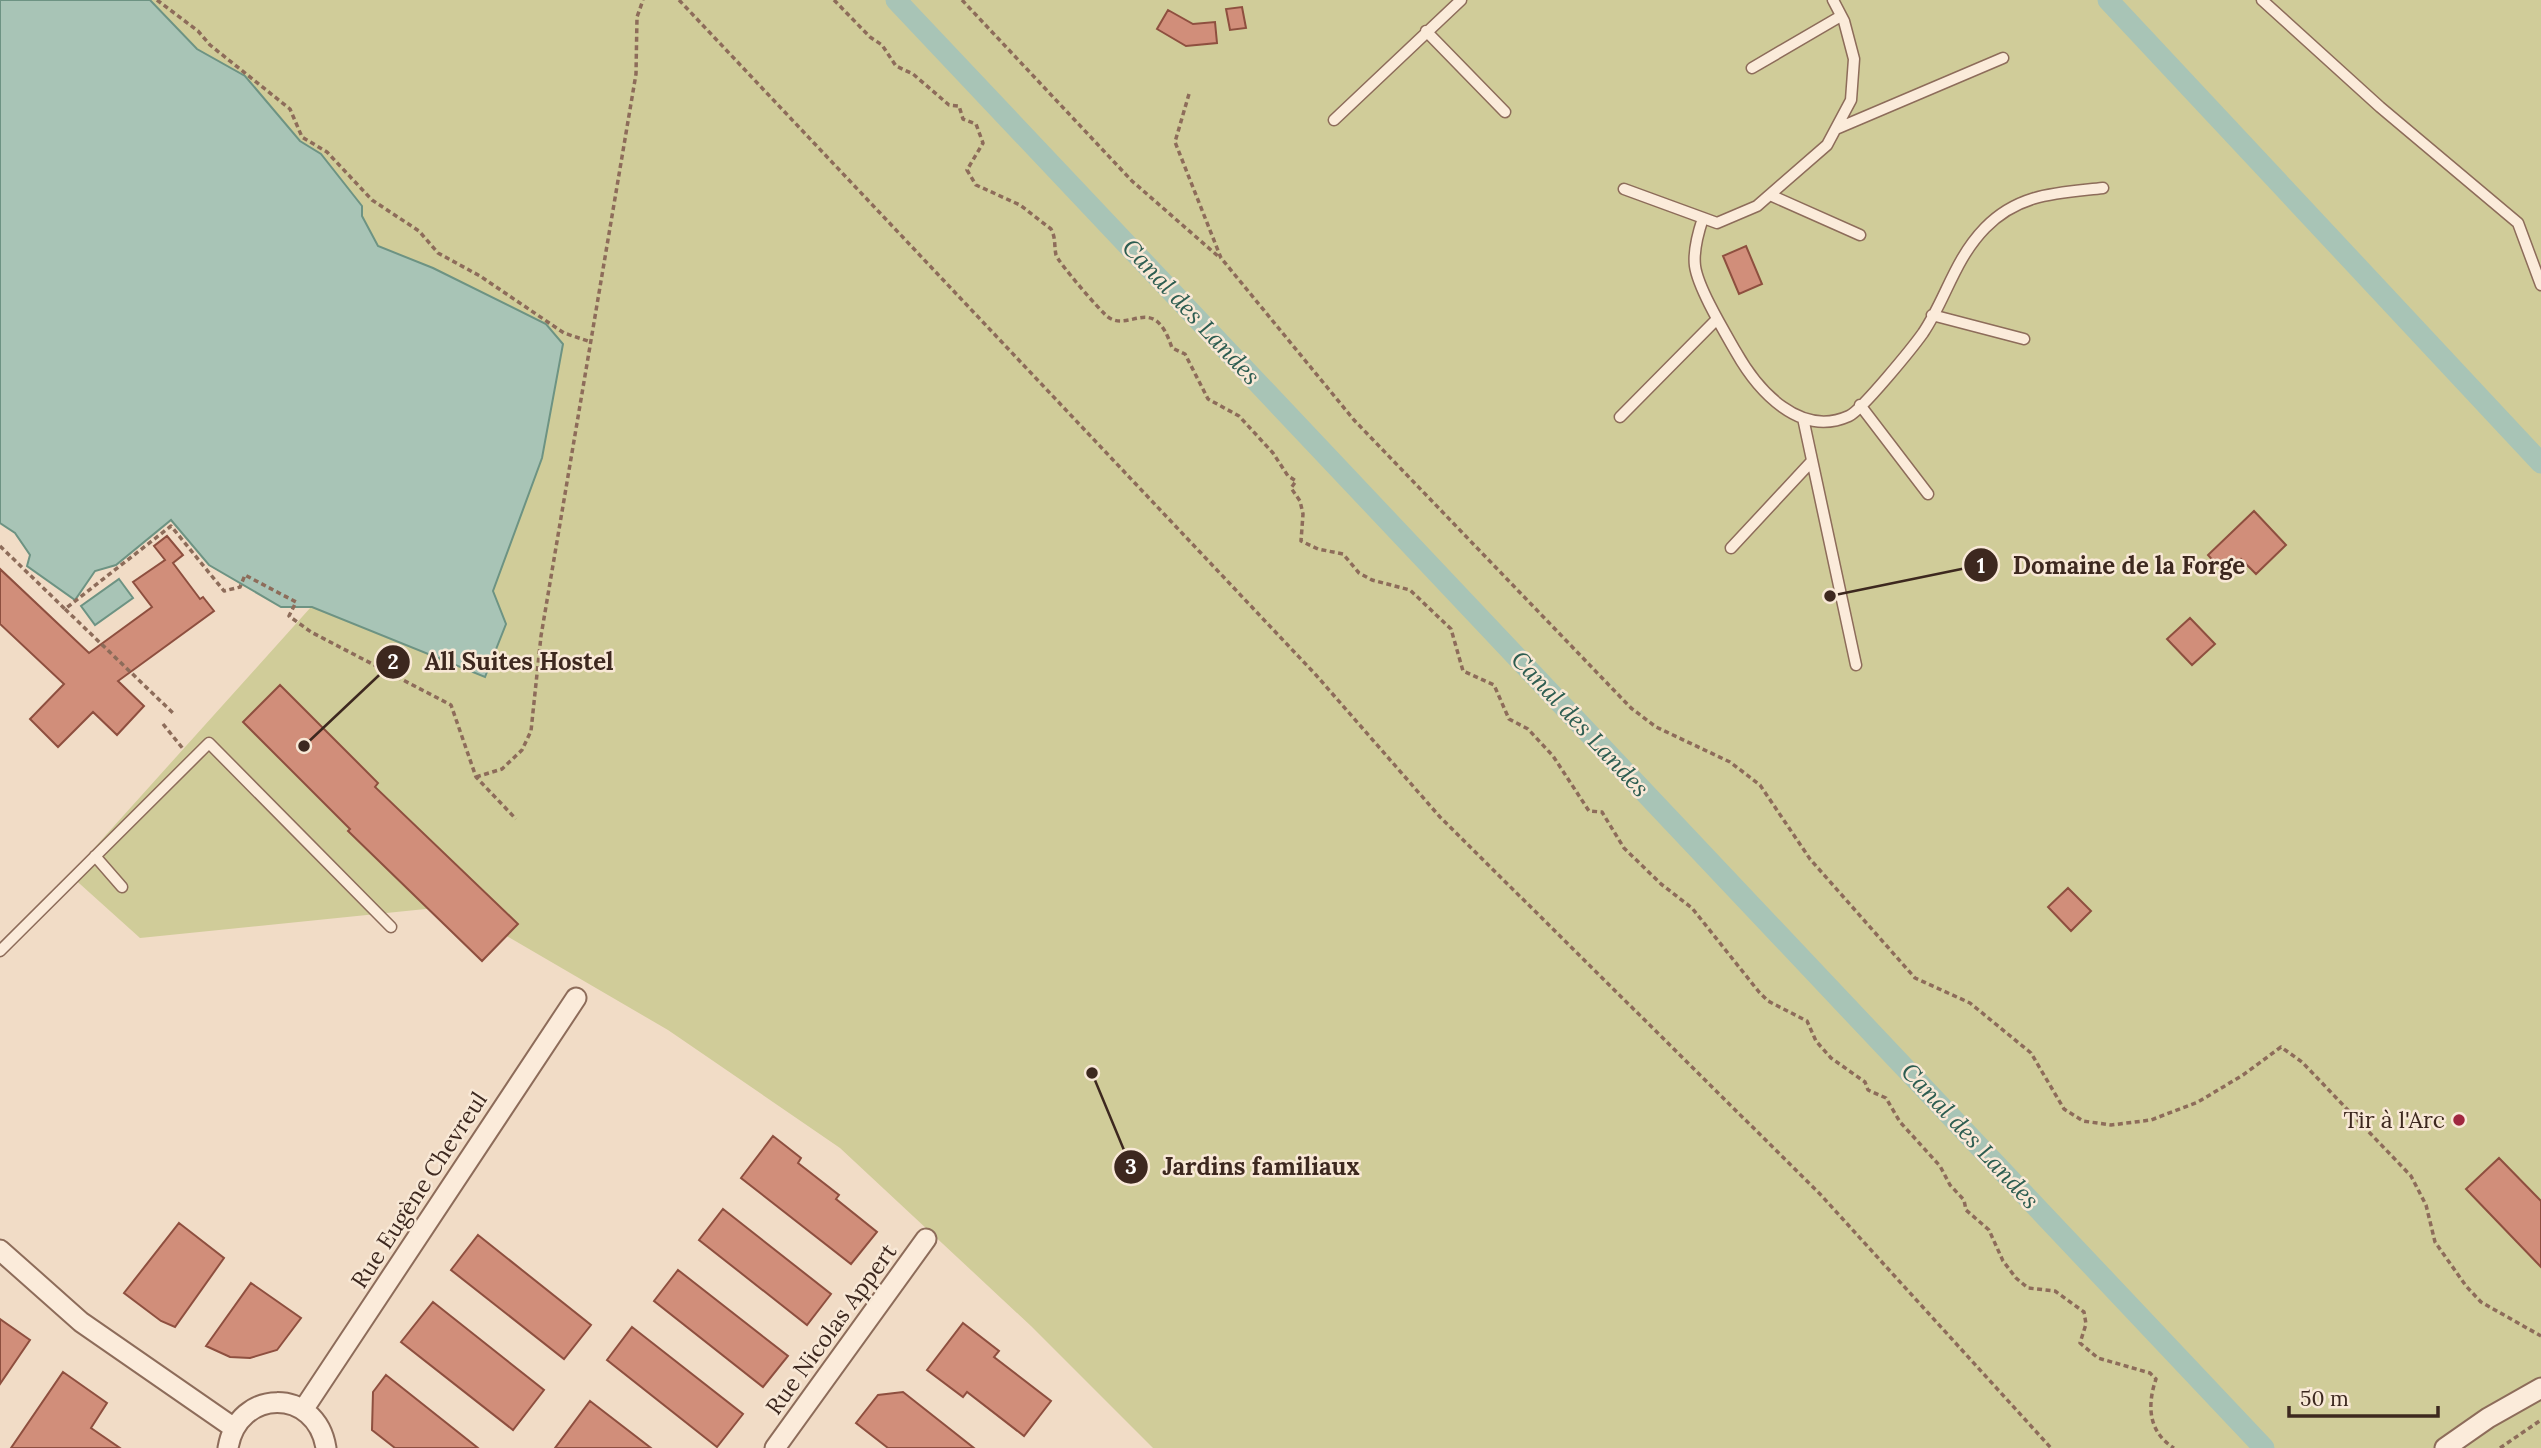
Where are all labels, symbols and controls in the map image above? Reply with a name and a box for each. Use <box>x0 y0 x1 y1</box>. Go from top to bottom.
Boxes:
water label: Canal des Landes <box>1116 232 1267 391</box>
callout: Domaine de la Forge <box>1964 543 2259 588</box>
text: Domaine de la Forge <box>2013 550 2245 581</box>
text: 1 <box>1977 552 1985 579</box>
callout: All Suites Hostel <box>376 639 628 684</box>
water label: Canal des Landes <box>1505 644 1656 803</box>
text: All Suites Hostel <box>424 646 614 677</box>
text: 2 <box>387 648 399 675</box>
water label: Canal des Landes <box>1895 1056 2046 1215</box>
street label: Rue Eugène Chevreul <box>344 1086 493 1293</box>
place label: Tir à l'Arc <box>2344 1105 2445 1134</box>
marker: Tir à l'Arc <box>2451 1112 2467 1128</box>
callout: Jardins familiaux <box>1114 1144 1374 1189</box>
text: Jardins familiaux <box>1162 1151 1360 1182</box>
text: 3 <box>1125 1153 1137 1180</box>
street label: Rue Nicolas Appert <box>759 1237 902 1420</box>
scale bar <box>2289 1374 2438 1418</box>
text: 50 m <box>2300 1385 2349 1412</box>

